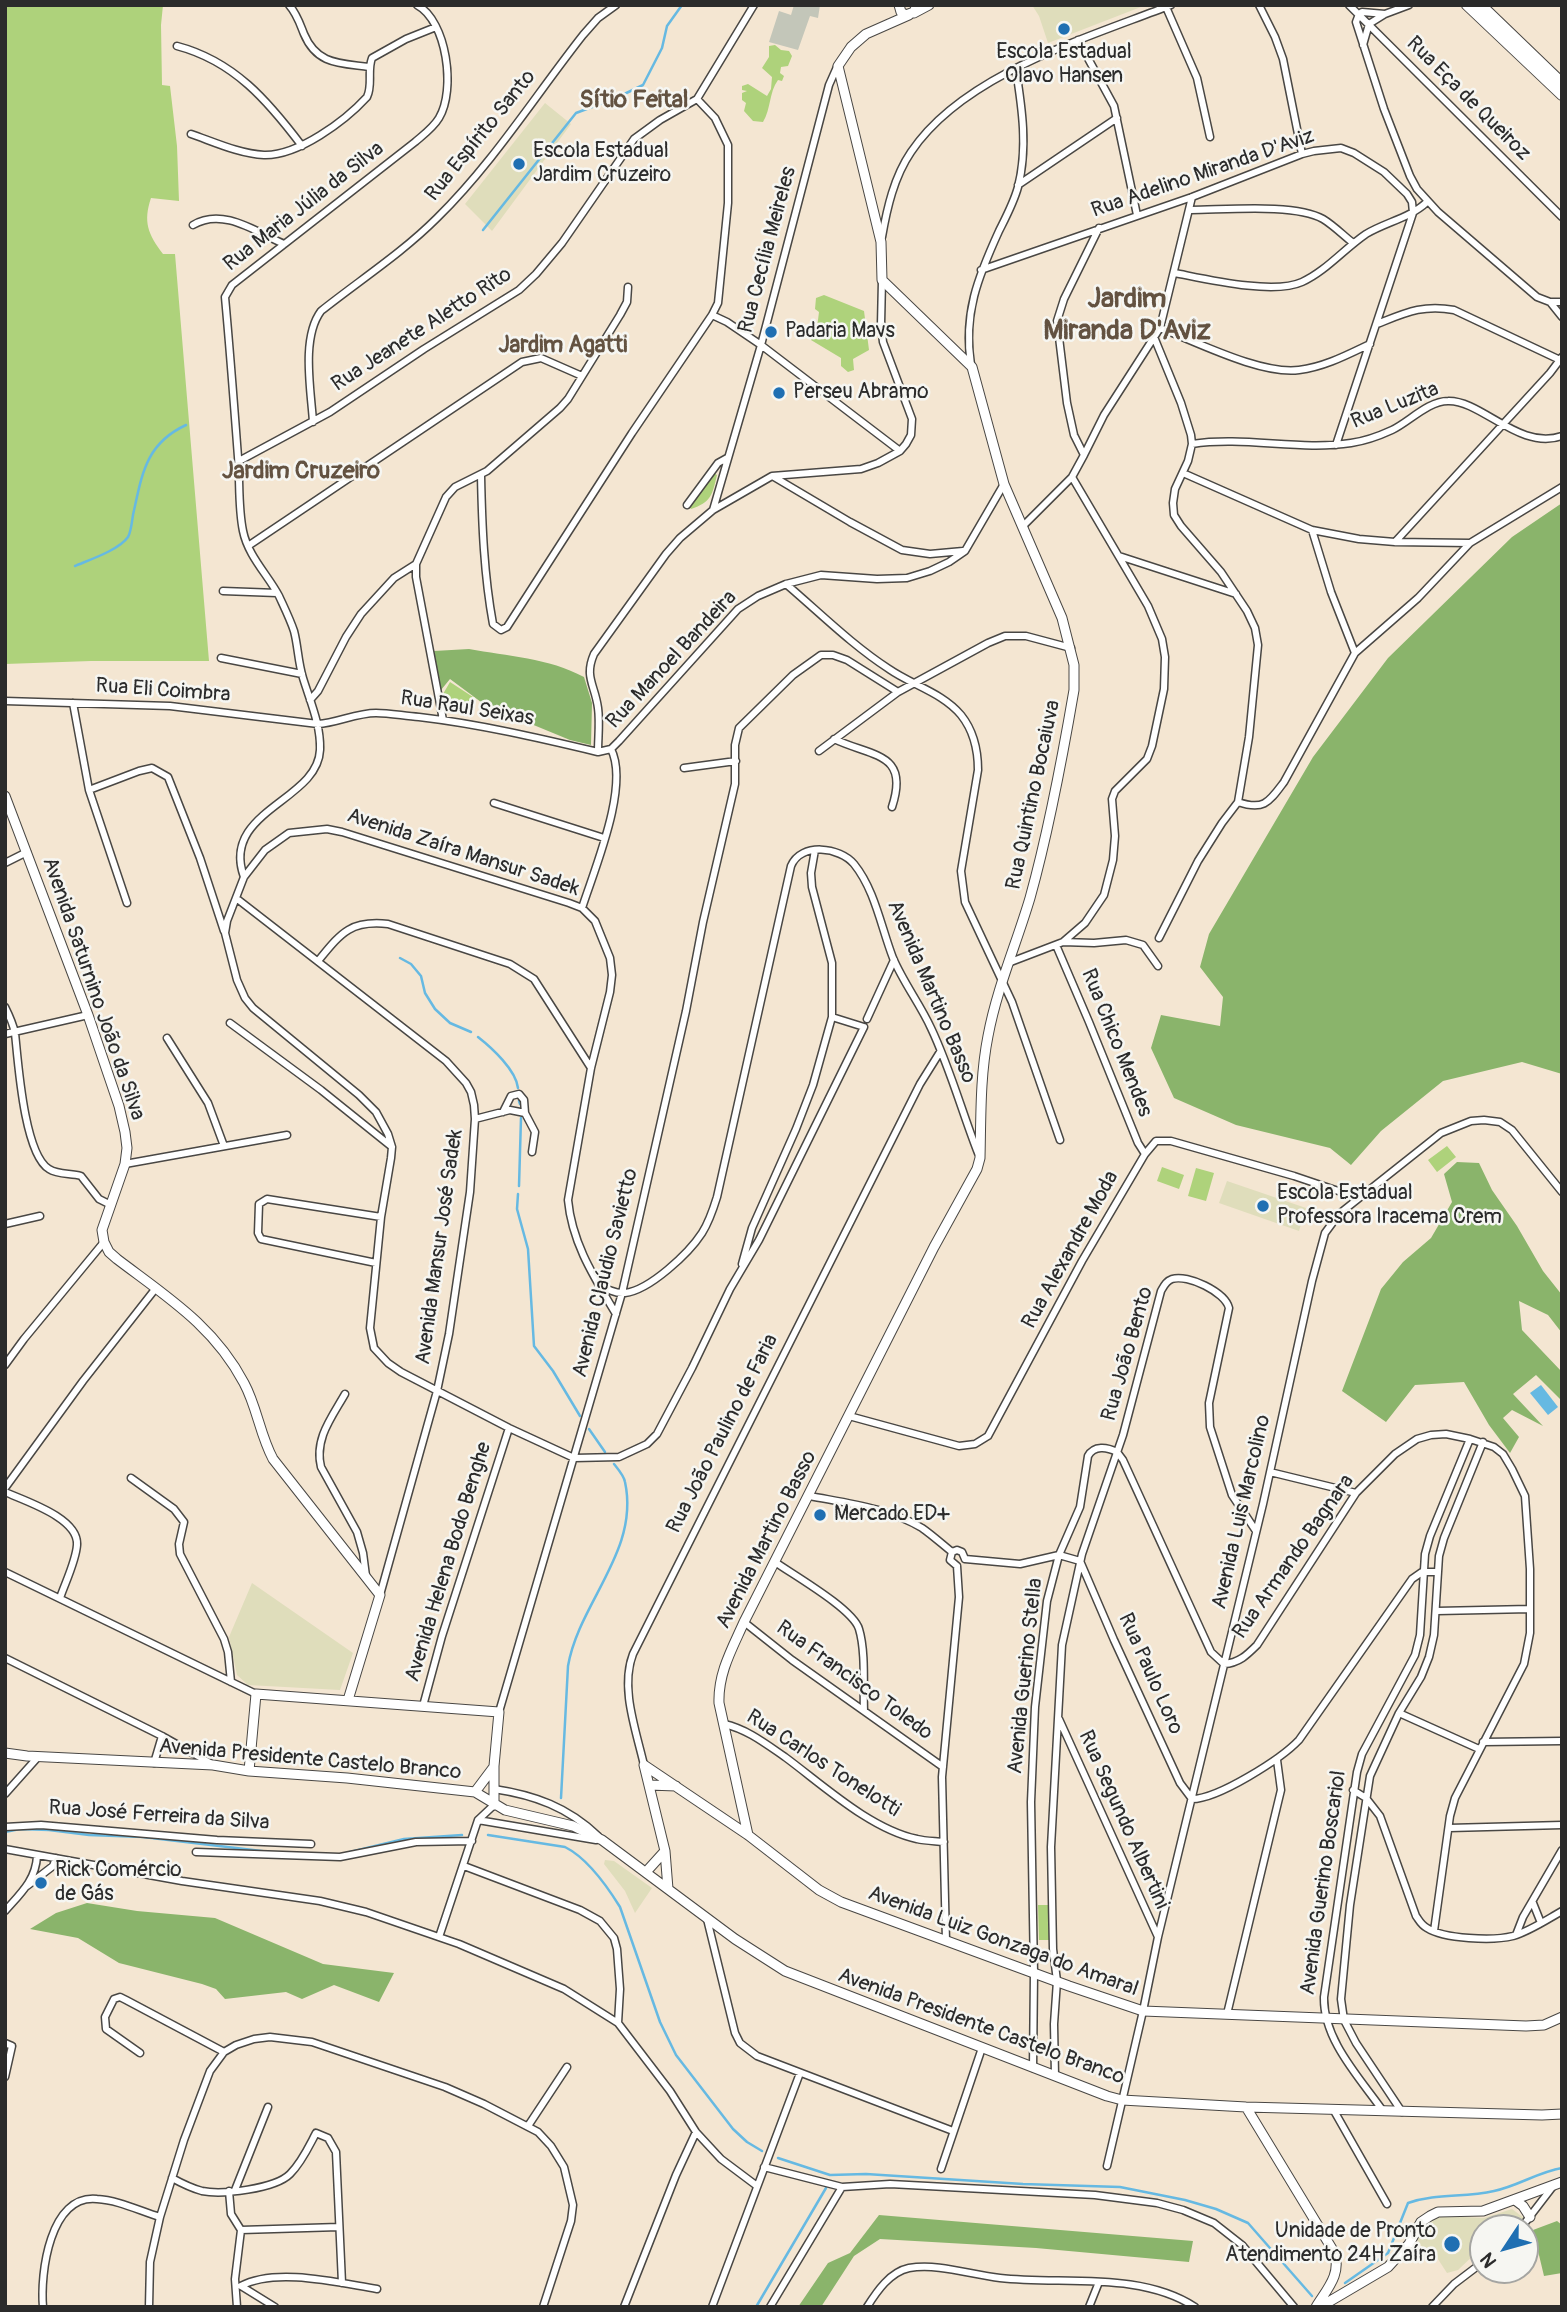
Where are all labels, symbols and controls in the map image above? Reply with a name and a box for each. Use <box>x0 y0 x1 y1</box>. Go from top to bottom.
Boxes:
marker: Escola Estadual Olavo Hansen <box>1056 21 1072 37</box>
street label: Rua Eça de Queiroz <box>1401 32 1535 166</box>
place label: Escola Estadual Olavo Hansen <box>996 40 1132 90</box>
street label: Rua Espírito Santo <box>420 65 542 207</box>
district label: Sítio Feital <box>579 87 689 115</box>
street label: Rua Adelino Miranda D'Aviz <box>1088 124 1318 224</box>
street label: Rua Maria Júlia da Silva <box>219 137 389 277</box>
place label: Escola Estadual Jardim Cruzeiro <box>533 139 671 189</box>
marker: Escola Estadual Jardim Cruzeiro <box>511 156 527 172</box>
street label: Rua Cecília Meireles <box>734 164 802 336</box>
street label: Rua Jeanete Aletto Rito <box>327 262 517 398</box>
district label: Jardim Miranda D'Aviz <box>1043 283 1211 349</box>
place label: Padaria Mavs <box>785 319 895 345</box>
marker: Padaria Mavs <box>763 324 779 340</box>
district label: Jardim Agatti <box>499 332 627 360</box>
street label: Rua Luzita <box>1347 377 1443 435</box>
place label: Perseu Abramo <box>793 380 928 406</box>
marker: Perseu Abramo <box>771 385 787 401</box>
district label: Jardim Cruzeiro <box>222 458 380 486</box>
street label: Rua Manoel Bandeira <box>602 586 742 734</box>
street label: Rua Eli Coimbra <box>95 674 231 708</box>
street label: Rua Raul Seixas <box>399 686 535 732</box>
street label: Rua Quintino Bocaiuva <box>1002 698 1066 892</box>
street label: Avenida Zaíra Mansur Sadek <box>344 804 582 902</box>
street label: Avenida Saturnino João da Silva <box>36 854 150 1124</box>
street label: Avenida Martino Basso <box>881 897 981 1087</box>
street label: Rua Chico Mendes <box>1075 965 1157 1121</box>
street label: Avenida Mansur José Sadek <box>411 1128 469 1366</box>
street label: Avenida Claúdio Savietto <box>568 1166 644 1380</box>
street label: Rua Alexandre Moda <box>1017 1167 1125 1333</box>
place label: Escola Estadual Professora Iracema Crem <box>1277 1181 1502 1231</box>
marker: Escola Estadual Professora Iracema Crem <box>1255 1198 1271 1214</box>
street label: Rua João Bento <box>1097 1284 1159 1424</box>
street label: Rua João Paulino de Faria <box>662 1330 784 1538</box>
street label: Avenida Luis Marcolino <box>1207 1412 1277 1612</box>
street label: Avenida Helena Bodo Benghe <box>400 1439 498 1685</box>
street label: Avenida Martino Basso <box>711 1447 823 1633</box>
street label: Rua Armando Bagnara <box>1228 1470 1360 1644</box>
place label: Mercado ED+ <box>834 1502 949 1528</box>
marker: Mercado ED+ <box>812 1507 828 1523</box>
street label: Avenida Guerino Stella <box>1003 1577 1049 1775</box>
street label: Rua Paulo Loro <box>1112 1609 1188 1739</box>
street label: Rua Francisco Toledo <box>771 1616 937 1746</box>
street label: Rua Carlos Tonelotti <box>741 1705 905 1823</box>
street label: Rua Segundo Albertini <box>1072 1727 1174 1913</box>
street label: Avenida Presidente Castelo Branco <box>158 1734 462 1786</box>
street label: Avenida Guerino Boscariol <box>1296 1769 1352 1997</box>
street label: Rua José Ferreira da Silva <box>48 1796 270 1836</box>
place label: Rick Comércio de Gás <box>55 1858 181 1908</box>
marker: Rick Comércio de Gás <box>33 1875 49 1891</box>
street label: Avenida Luiz Gonzaga do Amaral <box>864 1881 1142 2003</box>
street label: Avenida Presidente Castelo Branco <box>834 1963 1128 2091</box>
north arrow <box>1469 2214 1539 2284</box>
place label: Unidade de Pronto Atendimento 24H Zaíra <box>1225 2219 1436 2269</box>
marker: Unidade de Pronto Atendimento 24H Zaíra <box>1442 2234 1462 2254</box>
text: N <box>1475 2248 1502 2272</box>

